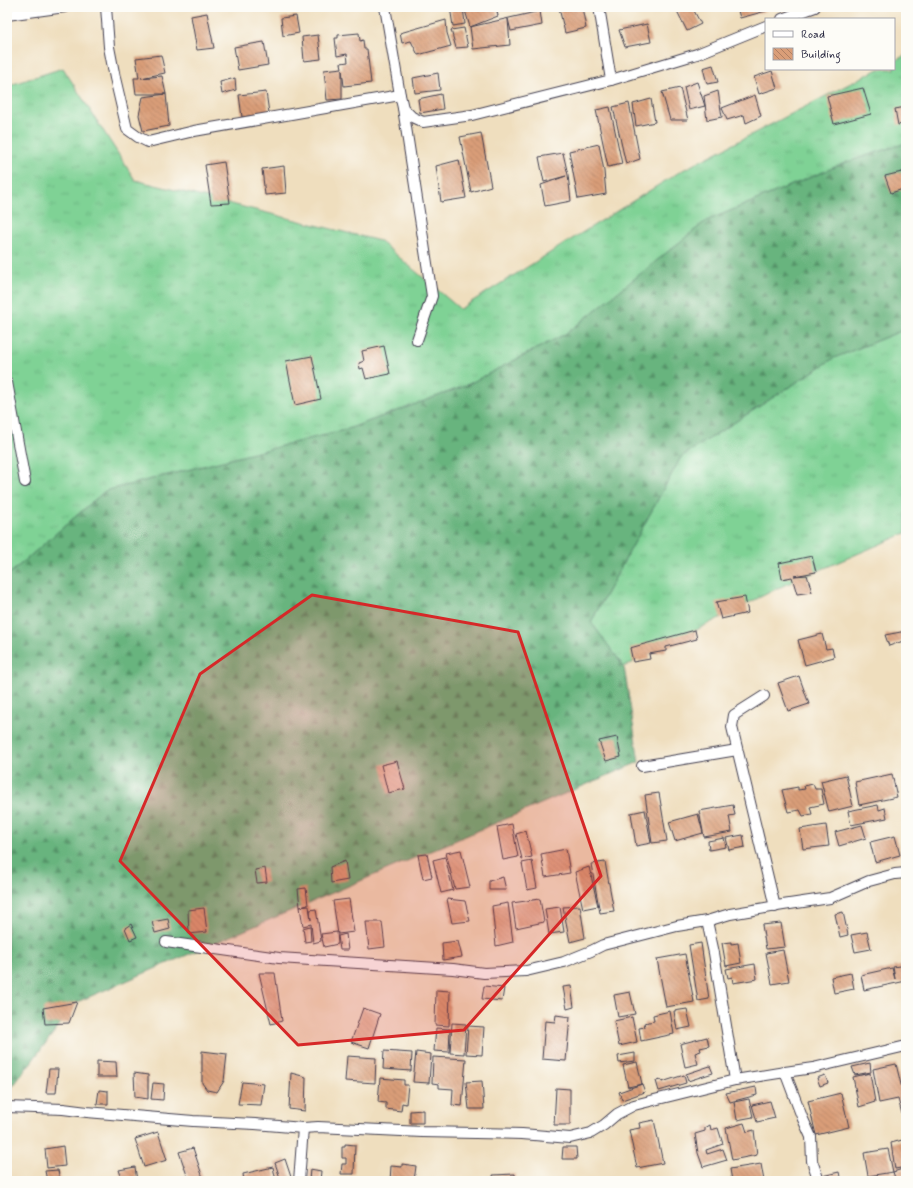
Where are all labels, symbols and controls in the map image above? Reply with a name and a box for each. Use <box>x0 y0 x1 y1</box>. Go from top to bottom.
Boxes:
legend <box>765 18 895 70</box>
text: Road <box>801 27 825 43</box>
text: Building <box>801 47 841 64</box>

